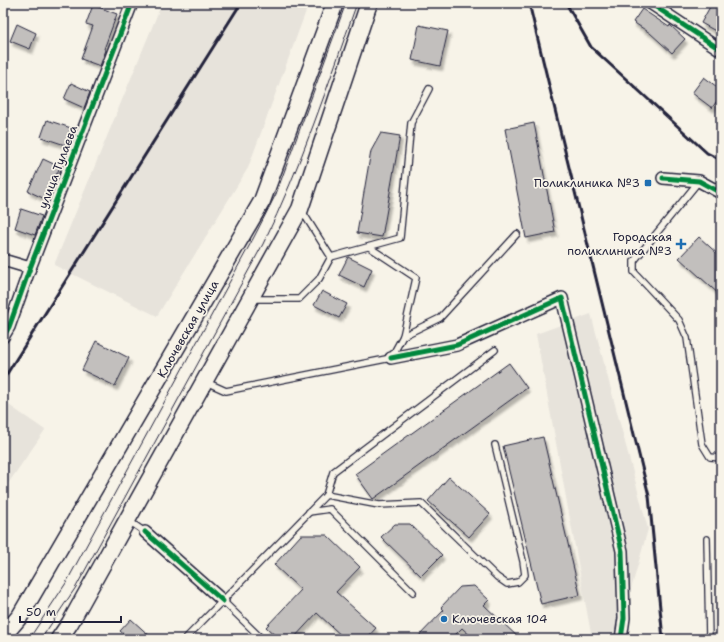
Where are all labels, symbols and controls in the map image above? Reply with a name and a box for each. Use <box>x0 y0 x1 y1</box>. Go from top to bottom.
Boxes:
street label: улица Тулаева <box>35 123 81 211</box>
place label: Поликлиника №3 <box>534 175 640 191</box>
marker: Поликлиника №3 <box>643 178 653 188</box>
place label: Городская поликлиника №3 <box>567 229 672 259</box>
marker: Городская поликлиника №3 <box>675 238 687 250</box>
street label: Ключевская улица <box>153 277 223 381</box>
scale bar <box>20 598 121 624</box>
text: 50 m <box>26 604 56 620</box>
place label: Ключевская 104 <box>452 611 547 627</box>
marker: Ключевская 104 <box>439 614 449 624</box>

